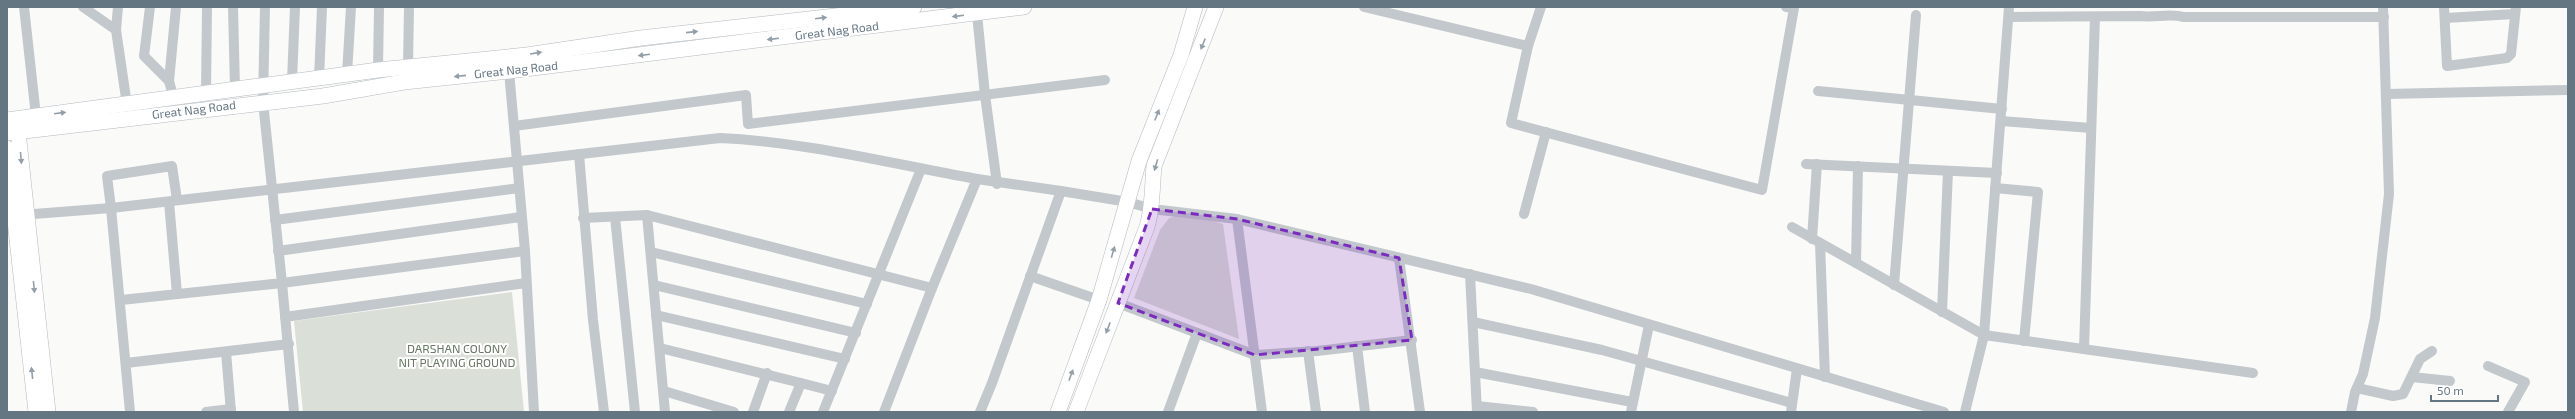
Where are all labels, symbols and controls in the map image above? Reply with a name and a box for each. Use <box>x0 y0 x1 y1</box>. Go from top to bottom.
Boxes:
one-way arrow <box>952 13 964 19</box>
one-way arrow <box>815 15 828 22</box>
street label: Great Nag Road <box>794 18 880 42</box>
one-way arrow <box>686 29 698 36</box>
one-way arrow <box>767 36 779 42</box>
one-way arrow <box>1199 38 1205 50</box>
one-way arrow <box>530 50 542 56</box>
one-way arrow <box>638 52 650 58</box>
street label: Great Nag Road <box>473 58 559 80</box>
one-way arrow <box>453 73 466 80</box>
street label: Great Nag Road <box>151 97 237 121</box>
one-way arrow <box>54 110 66 117</box>
one-way arrow <box>1154 110 1160 121</box>
one-way arrow <box>18 152 24 164</box>
one-way arrow <box>1152 158 1158 171</box>
one-way arrow <box>1110 246 1116 258</box>
one-way arrow <box>31 281 37 293</box>
one-way arrow <box>1104 322 1110 334</box>
park label: DARSHAN COLONY NIT PLAYING GROUND <box>398 341 516 369</box>
one-way arrow <box>29 367 35 379</box>
one-way arrow <box>1069 369 1075 381</box>
scale bar <box>2431 377 2498 403</box>
text: 50 m <box>2437 383 2464 397</box>

